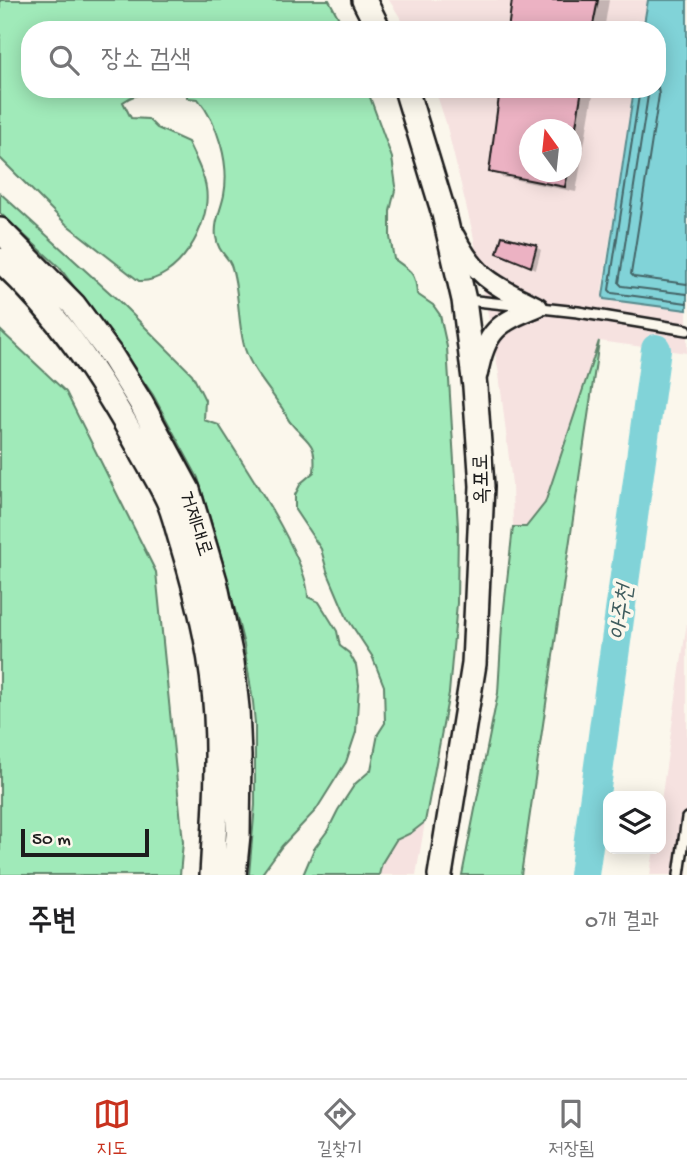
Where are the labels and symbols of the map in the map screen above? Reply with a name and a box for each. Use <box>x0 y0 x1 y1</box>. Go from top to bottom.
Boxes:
north arrow <box>519 119 582 182</box>
street label: 옥포로 <box>471 453 496 505</box>
street label: 거제대로 <box>171 488 216 560</box>
water label: 아주천 <box>606 581 641 642</box>
scale bar <box>21 826 149 858</box>

